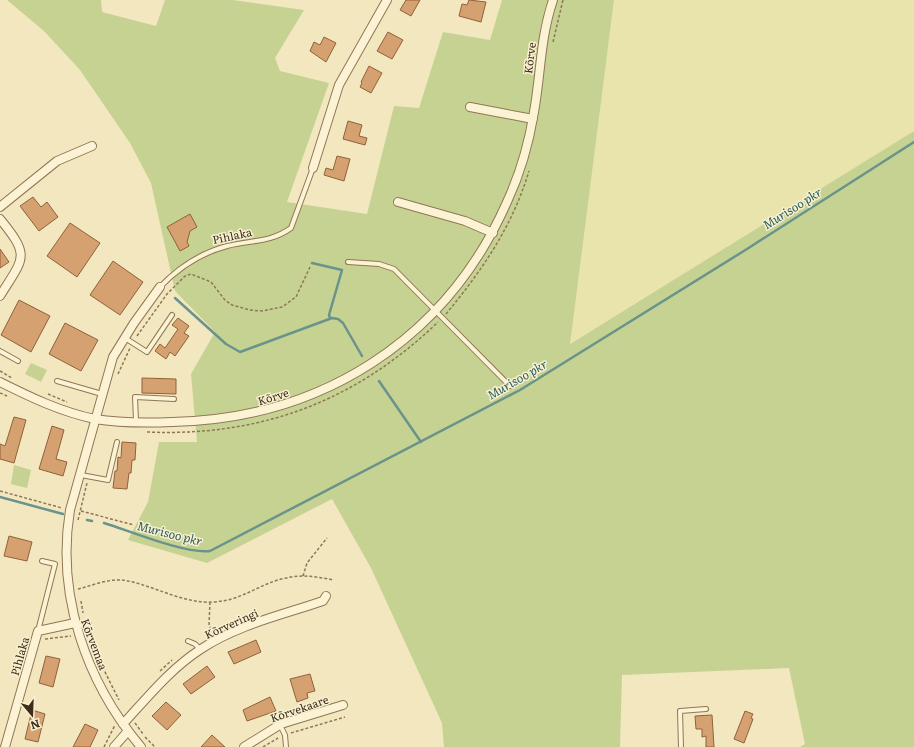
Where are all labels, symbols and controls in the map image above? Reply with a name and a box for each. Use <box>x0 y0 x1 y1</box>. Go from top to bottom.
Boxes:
street label: Kõrve <box>519 41 539 75</box>
water label: Murisoo pkr <box>759 183 825 233</box>
street label: Pihlaka <box>211 223 253 247</box>
water label: Murisoo pkr <box>484 354 551 403</box>
street label: Kõrve <box>256 384 291 408</box>
water label: Murisoo pkr <box>136 516 205 550</box>
street label: Kõrveringi <box>202 604 261 642</box>
street label: Kõrvemaa <box>78 616 112 672</box>
street label: Pihlaka <box>6 635 32 677</box>
street label: Kõrvekaare <box>268 690 331 725</box>
north arrow <box>12 695 52 735</box>
text: N <box>29 716 43 734</box>

